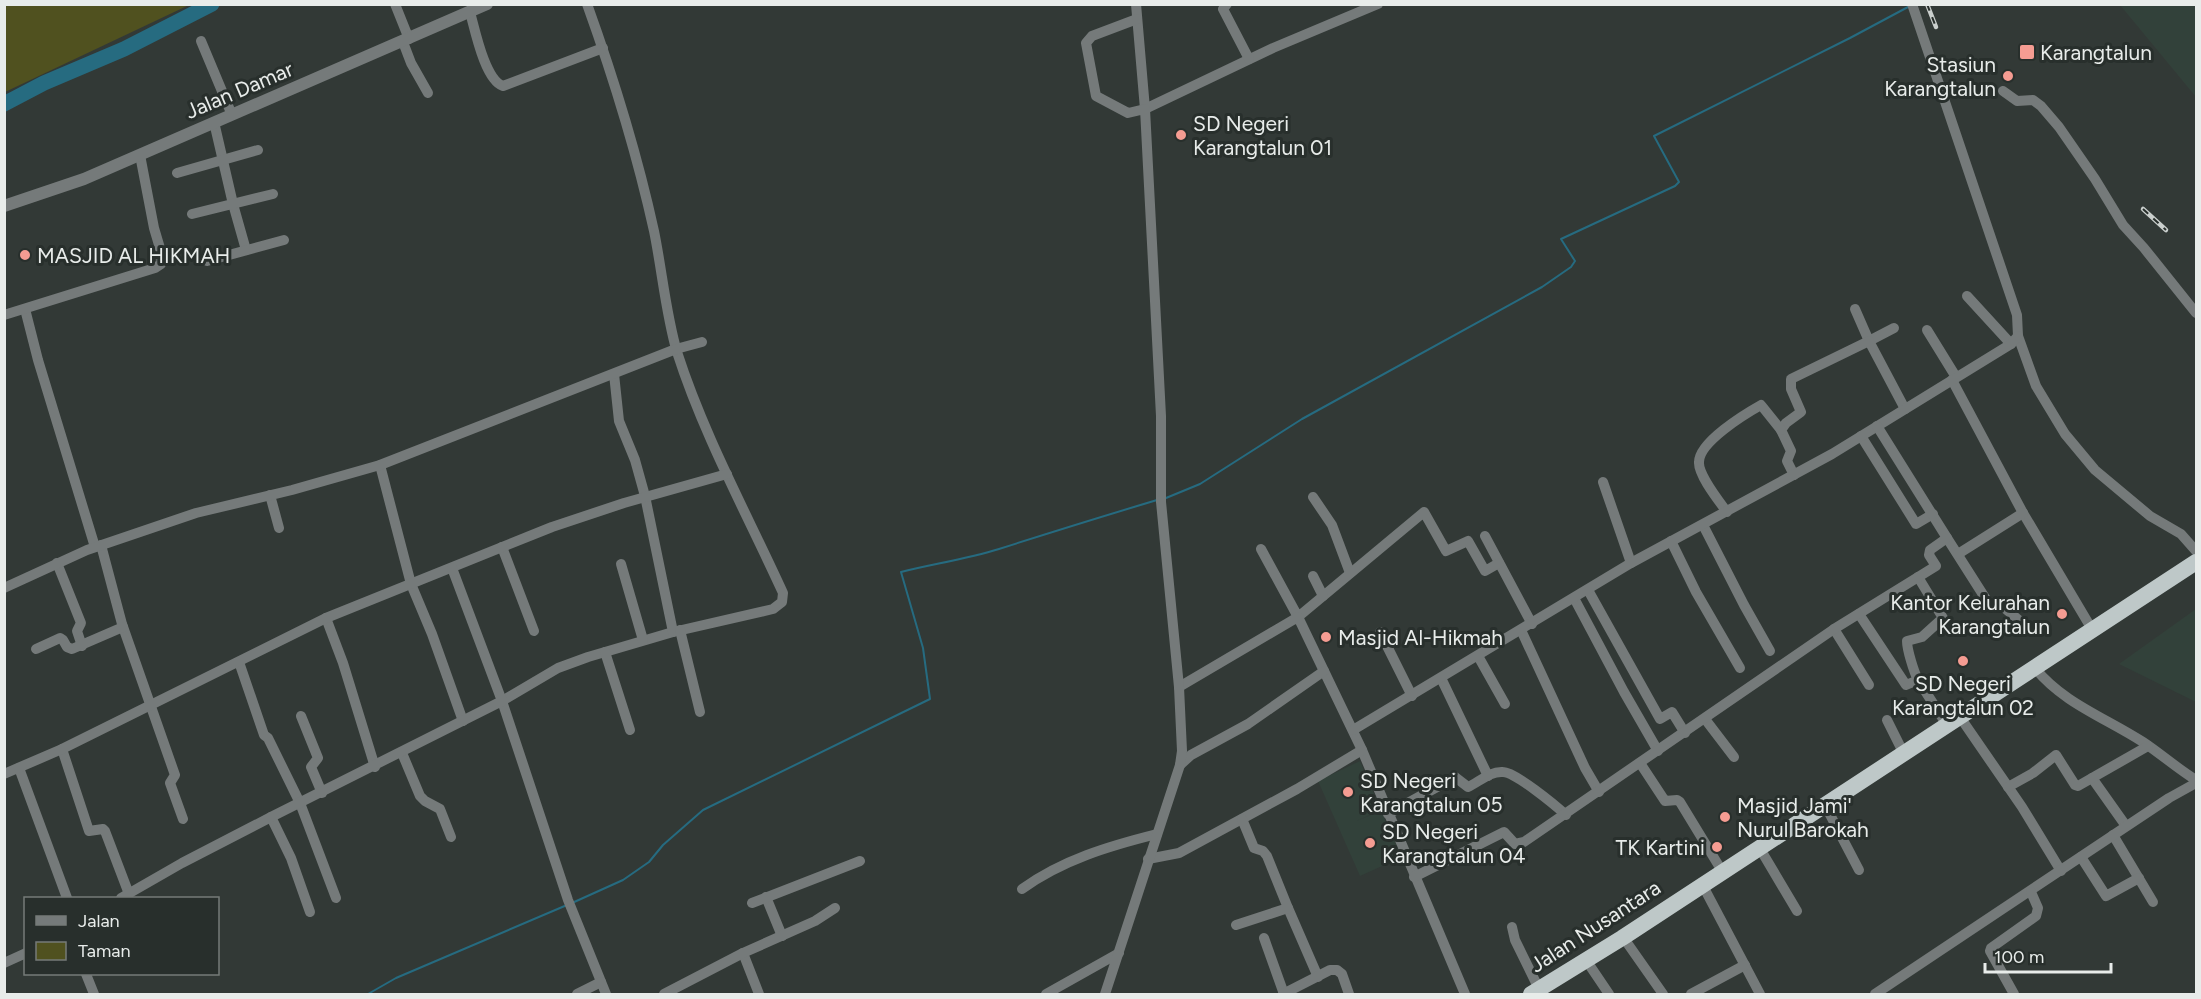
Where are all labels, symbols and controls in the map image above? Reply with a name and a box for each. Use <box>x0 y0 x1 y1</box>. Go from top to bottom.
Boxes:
place label: Karangtalun <box>2040 40 2152 65</box>
marker: Karangtalun <box>2018 43 2036 61</box>
place label: Stasiun Karangtalun <box>1884 52 1996 101</box>
street label: Jalan Damar <box>181 56 297 124</box>
marker: Stasiun Karangtalun <box>2001 69 2015 83</box>
place label: SD Negeri Karangtalun 01 <box>1193 111 1332 160</box>
marker: SD Negeri Karangtalun 01 <box>1174 128 1188 142</box>
place label: MASJID AL HIKMAH <box>37 243 230 268</box>
marker: MASJID AL HIKMAH <box>18 248 32 262</box>
place label: Kantor Kelurahan Karangtalun <box>1890 590 2050 639</box>
marker: Kantor Kelurahan Karangtalun <box>2055 607 2069 621</box>
place label: Masjid Al-Hikmah <box>1338 625 1503 650</box>
marker: Masjid Al-Hikmah <box>1319 630 1333 644</box>
marker: SD Negeri Karangtalun 02 <box>1956 654 1970 668</box>
place label: SD Negeri Karangtalun 02 <box>1892 671 2034 720</box>
place label: SD Negeri Karangtalun 05 <box>1360 768 1503 817</box>
marker: SD Negeri Karangtalun 05 <box>1341 785 1355 799</box>
place label: Masjid Jami' Nurul Barokah <box>1737 793 1869 842</box>
marker: Masjid Jami' Nurul Barokah <box>1718 810 1732 824</box>
place label: SD Negeri Karangtalun 04 <box>1382 819 1526 868</box>
place label: TK Kartini <box>1616 835 1705 860</box>
marker: SD Negeri Karangtalun 04 <box>1363 836 1377 850</box>
marker: TK Kartini <box>1710 840 1724 854</box>
street label: Jalan Nusantara <box>1525 875 1665 977</box>
legend <box>24 897 219 975</box>
text: Jalan <box>78 910 120 932</box>
scale bar <box>1985 936 2111 974</box>
text: Taman <box>78 940 131 962</box>
text: 100 m <box>1994 946 2044 968</box>

